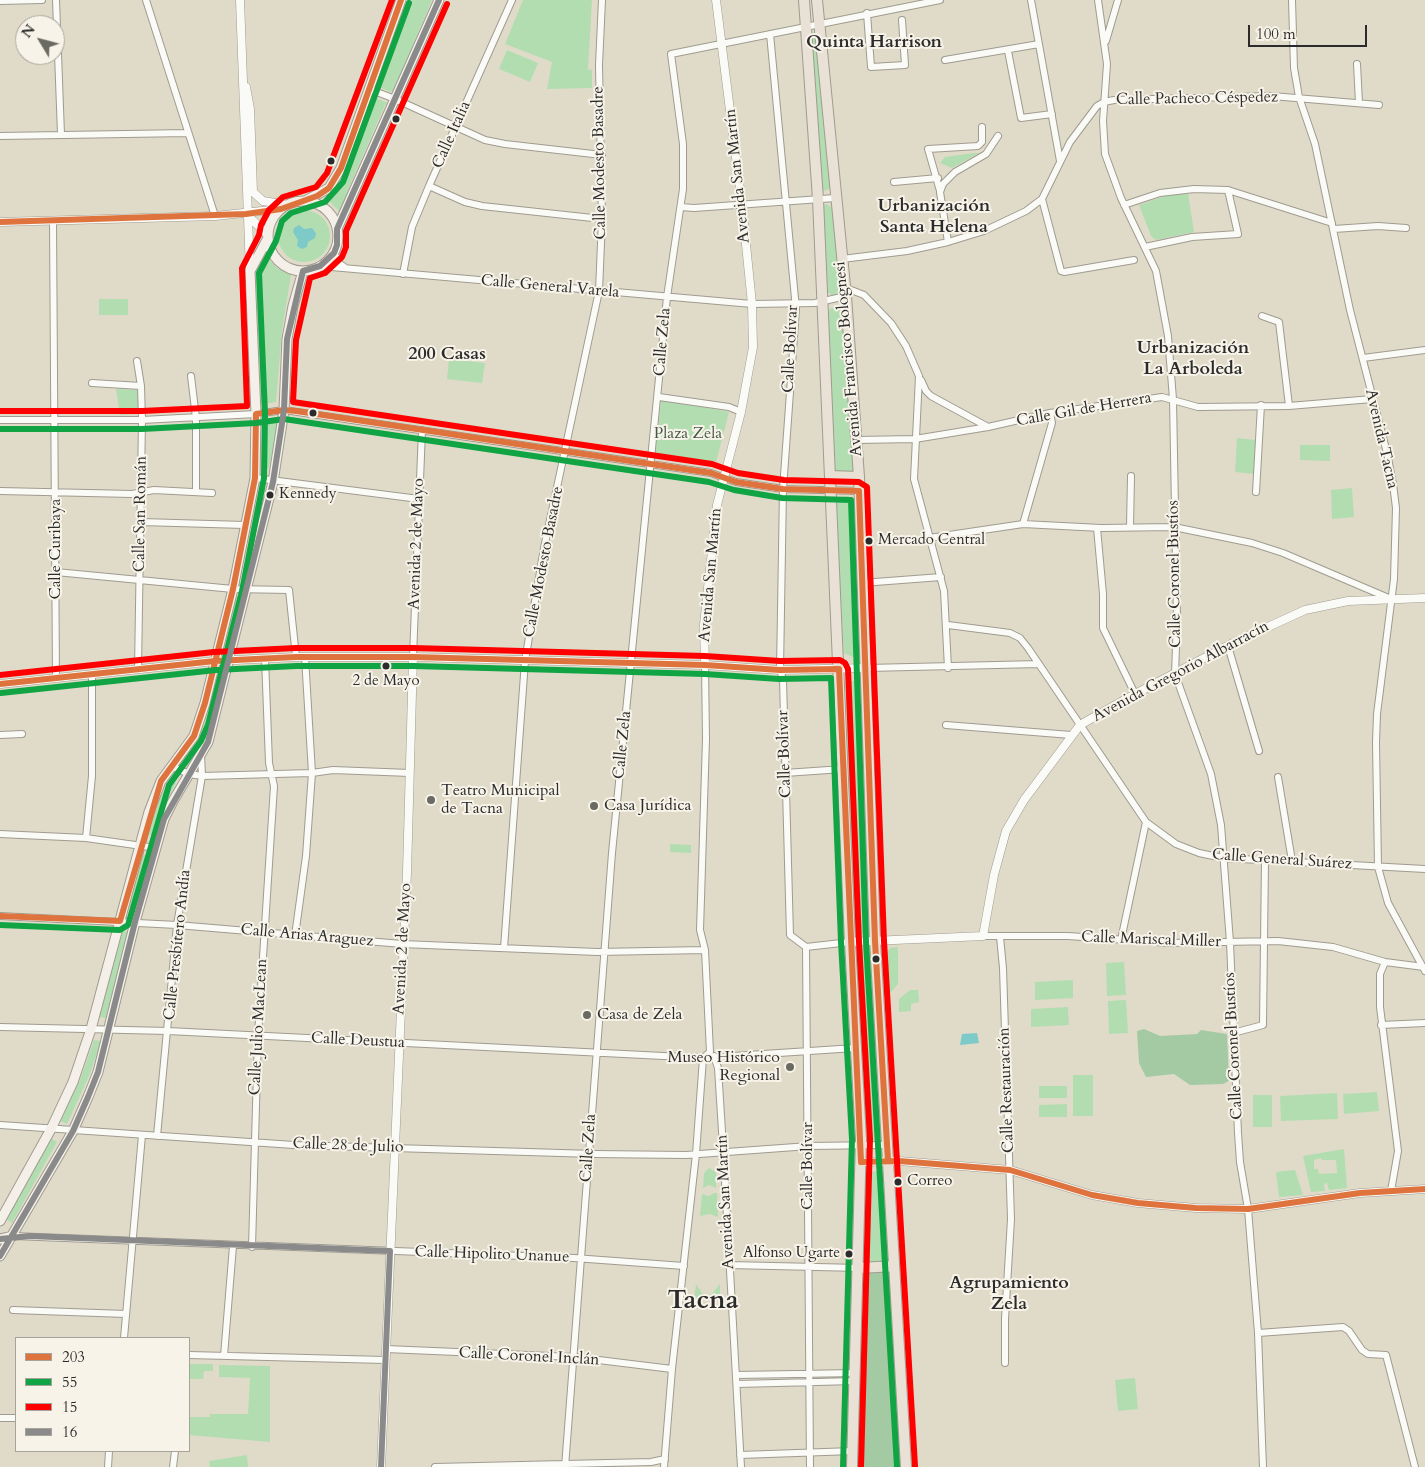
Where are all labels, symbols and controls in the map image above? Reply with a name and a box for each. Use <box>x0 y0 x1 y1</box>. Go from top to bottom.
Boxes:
north arrow <box>15 15 65 65</box>
scale bar <box>1250 15 1369 47</box>
text: N <box>17 21 40 42</box>
text: 100 m <box>1256 24 1296 44</box>
district label: Quinta Harrison <box>806 32 942 54</box>
street label: Calle Modesto Basadre <box>589 86 611 240</box>
street label: Calle Pacheco Céspedez <box>1116 88 1278 110</box>
street label: Calle Italia <box>429 98 475 172</box>
street label: Avenida San Martín <box>721 108 755 244</box>
unlabelled marker <box>391 114 401 124</box>
unlabelled marker <box>326 156 336 166</box>
district label: Urbanización Santa Helena <box>878 196 990 238</box>
street label: Avenida Francisco Bolognesi <box>831 261 867 457</box>
street label: Calle General Varela <box>480 271 620 303</box>
street label: Calle Bolívar <box>779 305 803 393</box>
street label: Calle Zela <box>650 307 676 377</box>
district label: Urbanización La Arboleda <box>1137 338 1249 380</box>
district label: 200 Casas <box>408 344 486 366</box>
street label: Avenida Tacna <box>1360 387 1402 491</box>
street label: Calle Gil de Herrera <box>1015 389 1153 431</box>
unlabelled marker <box>308 408 318 418</box>
park label: Plaza Zela <box>654 424 722 444</box>
street label: Calle San Román <box>130 456 152 572</box>
street label: Avenida 2 de Mayo <box>405 478 429 610</box>
street label: Calle Modesto Basadre <box>520 485 568 639</box>
place label: Kennedy <box>279 486 337 504</box>
marker: Kennedy <box>265 490 275 500</box>
street label: Calle Curibaya <box>46 498 66 600</box>
street label: Calle Coronel Bustíos <box>1164 500 1186 648</box>
street label: Avenida San Martín <box>696 507 726 643</box>
place label: Mercado Central <box>878 532 985 550</box>
marker: Mercado Central <box>864 536 874 546</box>
street label: Avenida Gregorio Albarracín <box>1089 617 1273 727</box>
marker: 2 de Mayo <box>381 661 391 671</box>
place label: 2 de Mayo <box>352 673 420 691</box>
street label: Calle Zela <box>610 710 636 780</box>
street label: Calle Bolívar <box>774 710 796 798</box>
place label: Teatro Municipal de Tacna <box>441 781 559 819</box>
marker: Teatro Municipal de Tacna <box>425 794 437 806</box>
place label: Casa Jurídica <box>604 796 691 816</box>
marker: Casa Jurídica <box>588 800 600 812</box>
street label: Calle General Suárez <box>1211 846 1353 874</box>
street label: Calle Presbítero Andía <box>161 869 195 1021</box>
street label: Avenida 2 de Mayo <box>390 883 416 1015</box>
street label: Calle Arias Araguez <box>240 921 374 951</box>
street label: Calle Mariscal Miller <box>1081 928 1221 952</box>
unlabelled marker <box>871 954 881 964</box>
street label: Calle Julio MacLean <box>246 958 272 1096</box>
street label: Calle Coronel Bustíos <box>1221 972 1247 1120</box>
place label: Casa de Zela <box>597 1005 682 1025</box>
marker: Casa de Zela <box>581 1009 593 1021</box>
street label: Calle Restauración <box>995 1027 1019 1153</box>
street label: Calle Deustua <box>311 1029 405 1053</box>
place label: Museo Histórico Regional <box>667 1048 780 1086</box>
marker: Museo Histórico Regional <box>784 1061 796 1073</box>
street label: Calle Zela <box>577 1113 601 1183</box>
street label: Calle Bolívar <box>798 1122 818 1210</box>
street label: Calle 28 de Julio <box>292 1134 404 1158</box>
street label: Avenida San Martín <box>713 1134 739 1270</box>
place label: Correo <box>907 1173 952 1191</box>
marker: Correo <box>893 1177 903 1187</box>
street label: Calle Hipolito Unanue <box>414 1243 570 1267</box>
place label: Alfonso Ugarte <box>743 1245 840 1263</box>
marker: Alfonso Ugarte <box>844 1249 854 1259</box>
district label: Agrupamiento Zela <box>949 1273 1069 1316</box>
district label: Tacna <box>667 1286 739 1318</box>
legend <box>15 1337 190 1452</box>
street label: Calle Coronel Inclán <box>458 1344 600 1370</box>
text: 203 <box>62 1347 85 1367</box>
text: 55 <box>62 1372 77 1392</box>
text: 15 <box>62 1397 77 1417</box>
text: 16 <box>62 1422 77 1442</box>

